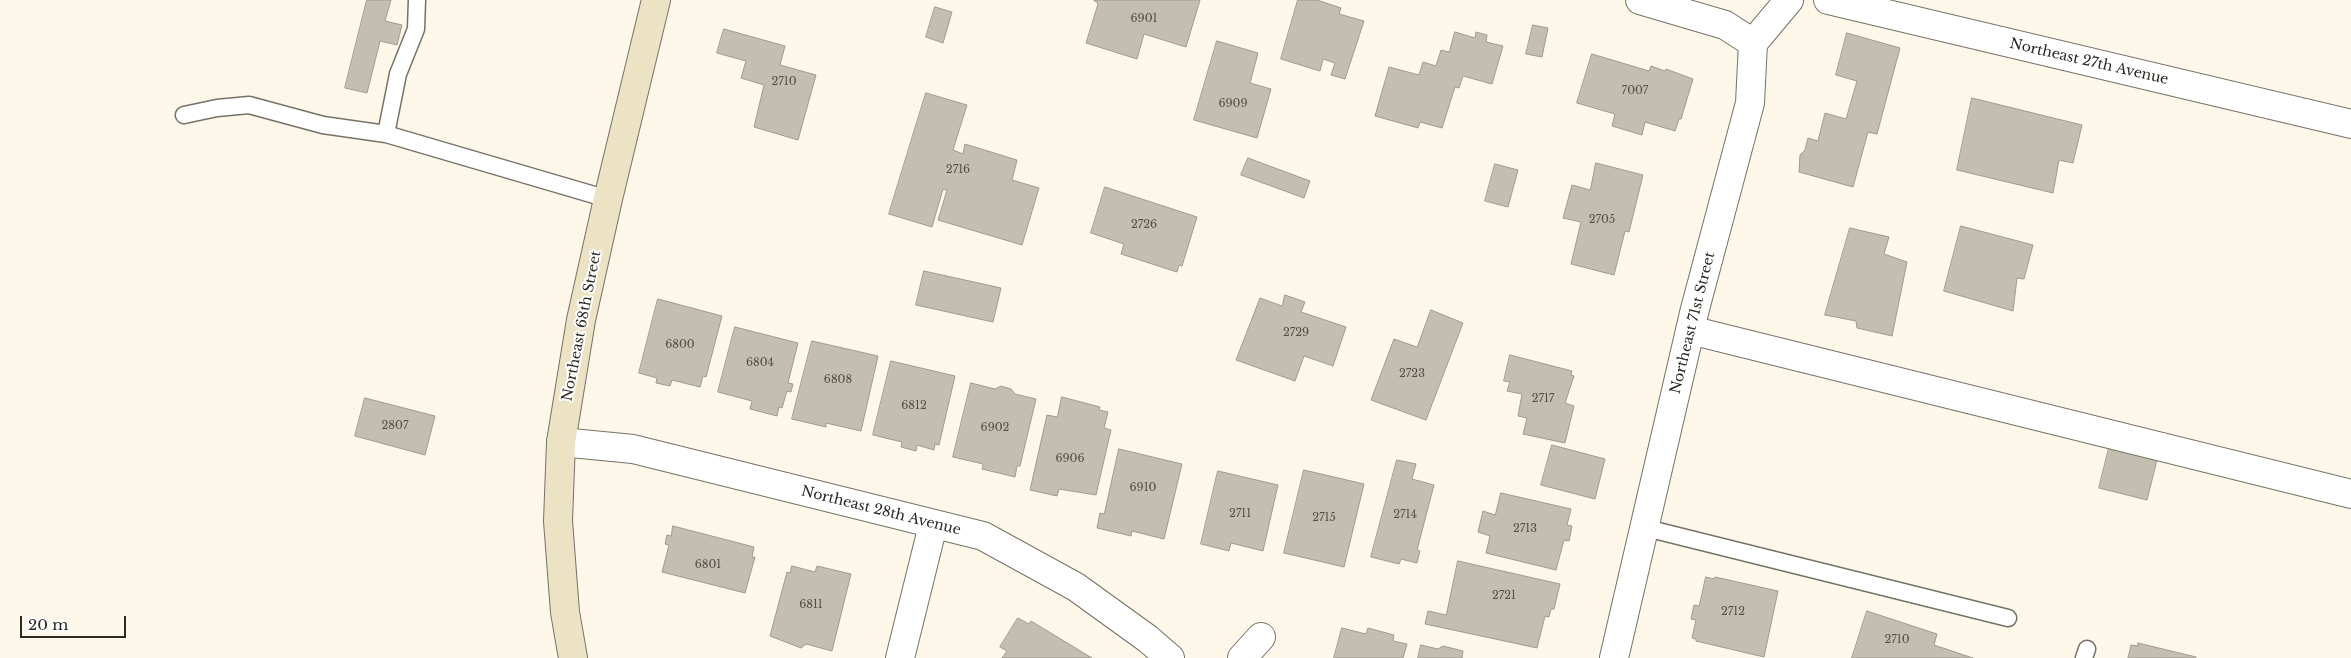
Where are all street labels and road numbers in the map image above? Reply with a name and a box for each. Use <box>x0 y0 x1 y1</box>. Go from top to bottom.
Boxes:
street label: Northeast 27th Avenue <box>2008 36 2170 88</box>
street label: Northeast 68th Street <box>559 249 605 403</box>
street label: Northeast 71st Street <box>1667 250 1719 396</box>
street label: Northeast 28th Avenue <box>800 483 962 539</box>

